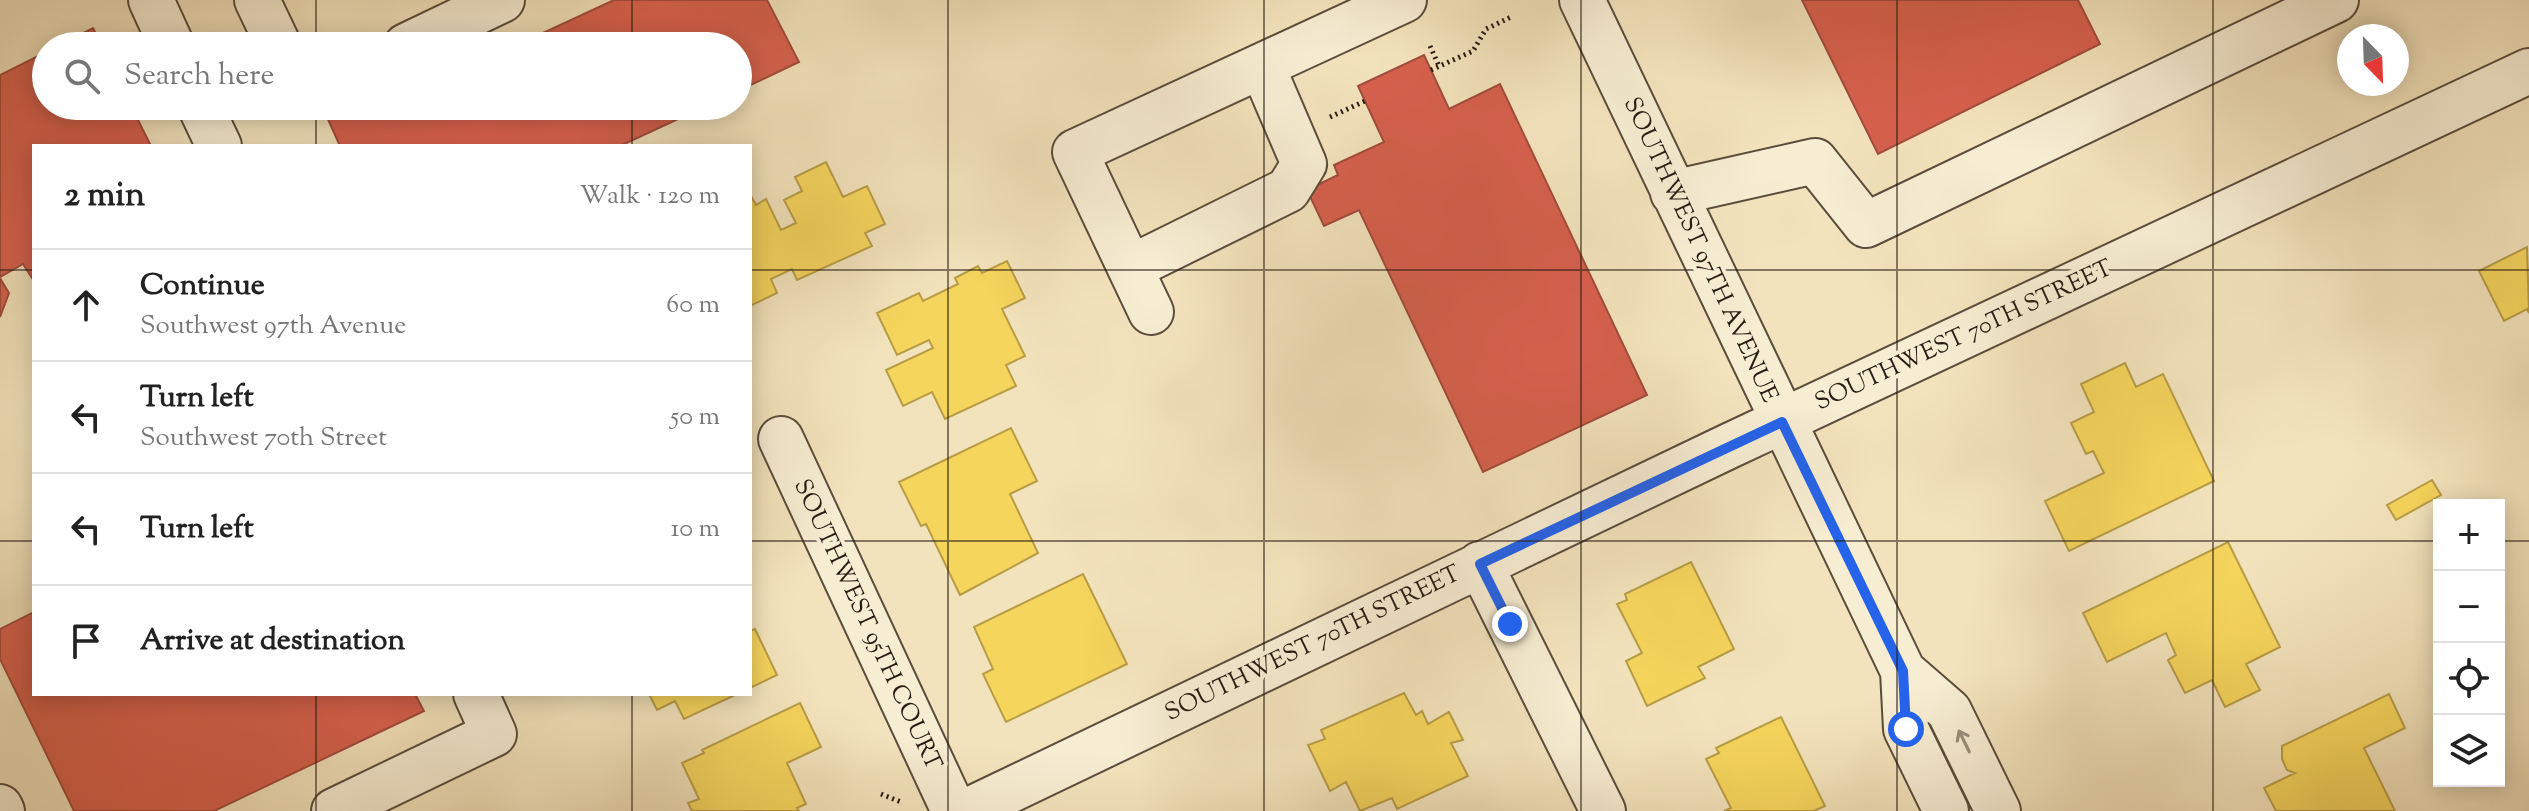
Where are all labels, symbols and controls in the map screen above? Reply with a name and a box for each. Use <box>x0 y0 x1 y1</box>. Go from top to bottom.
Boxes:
north arrow <box>2337 24 2409 96</box>
search box <box>32 32 752 120</box>
icon: search <box>60 54 104 98</box>
text: Search here <box>124 55 274 98</box>
street label: SOUTHWEST 97TH AVENUE <box>1614 92 1786 409</box>
text: 2 min <box>64 172 145 221</box>
text: Walk · 120 m <box>580 178 720 215</box>
street label: SOUTHWEST 70TH STREET <box>1810 252 2119 420</box>
text: Continue <box>140 265 265 308</box>
icon: ahead <box>64 283 108 327</box>
text: 60 m <box>666 287 720 324</box>
text: Southwest 97th Avenue <box>140 308 406 345</box>
text: Turn left <box>140 377 254 420</box>
icon: left <box>64 395 108 439</box>
text: 50 m <box>670 399 720 436</box>
text: Southwest 70th Street <box>140 420 387 457</box>
street label: SOUTHWEST 95TH COURT <box>784 474 950 776</box>
map controls <box>2433 499 2505 787</box>
button: + <box>2433 499 2505 571</box>
icon: left <box>64 507 108 551</box>
text: Turn left <box>140 508 254 551</box>
text: 10 m <box>671 511 720 548</box>
street label: SOUTHWEST 70TH STREET <box>1159 557 1467 731</box>
button: − <box>2433 571 2505 643</box>
route end <box>1492 606 1528 642</box>
icon: arrive <box>64 619 108 663</box>
text: Arrive at destination <box>140 620 405 663</box>
button: locate <box>2433 643 2505 715</box>
route start <box>1888 711 1924 747</box>
button: layers <box>2433 715 2505 787</box>
one-way arrow <box>1955 729 1971 753</box>

